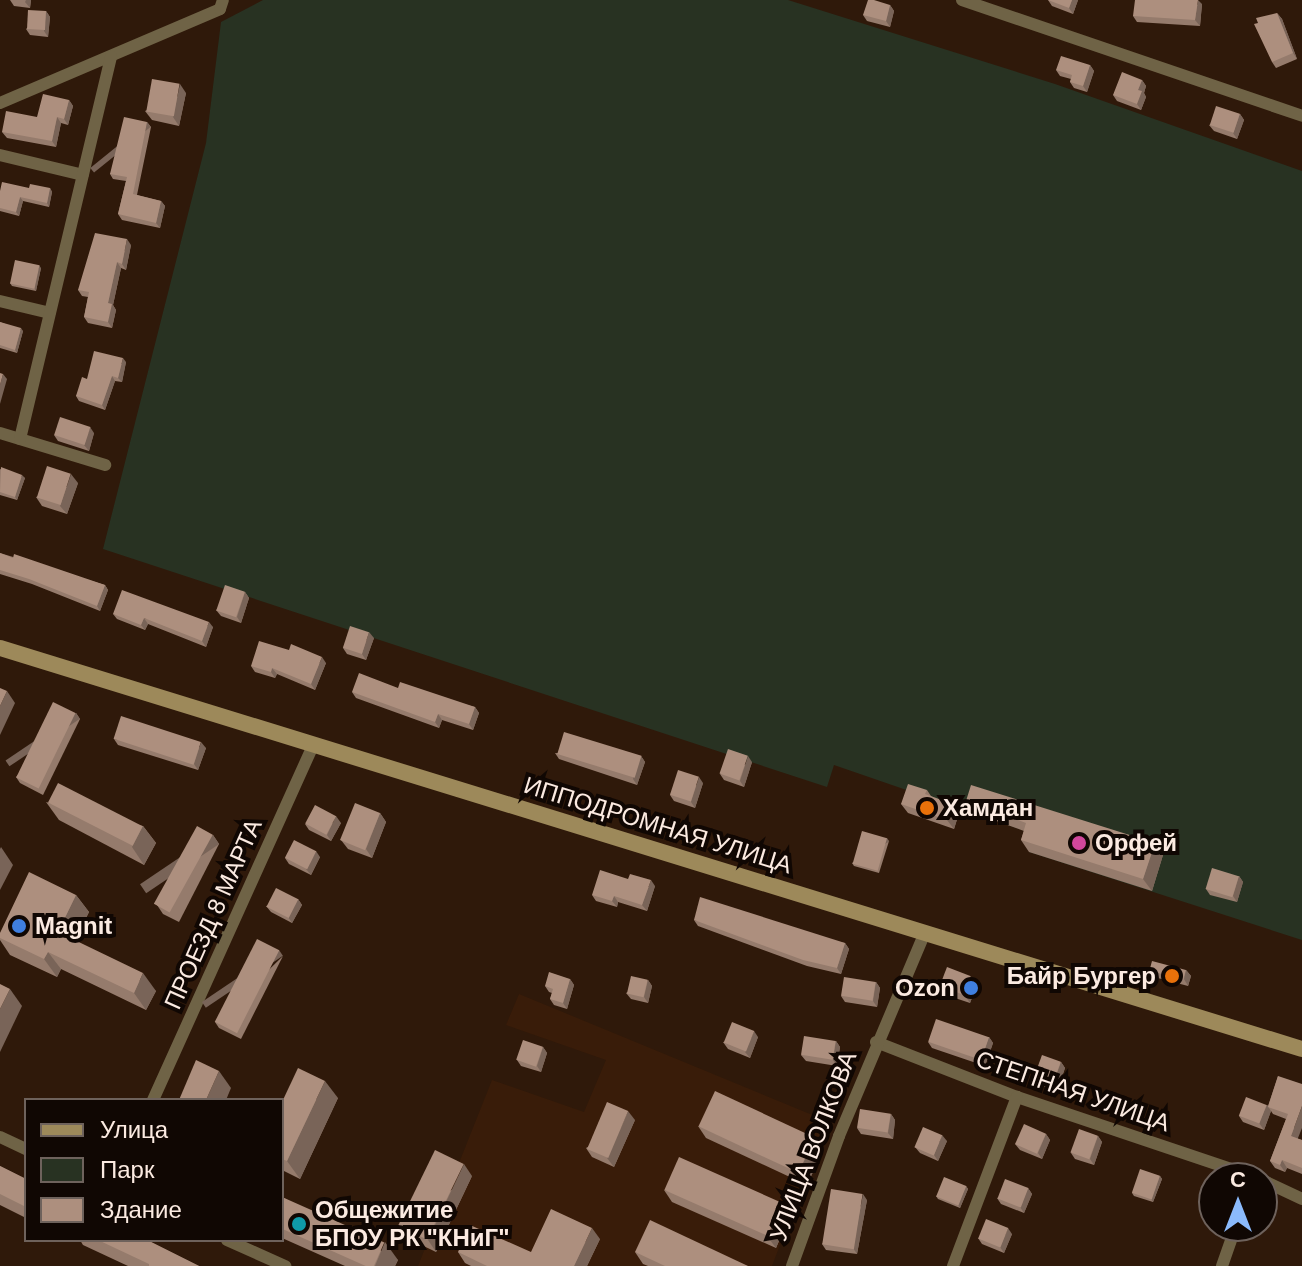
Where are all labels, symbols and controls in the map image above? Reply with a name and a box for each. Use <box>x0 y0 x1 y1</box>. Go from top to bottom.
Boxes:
street label: ИППОДРОМНАЯ УЛИЦА <box>520 770 796 880</box>
place label: Хамдан <box>943 794 1033 822</box>
marker: Хамдан <box>918 799 936 817</box>
street label: ПРОЕЗД 8 МАРТА <box>158 814 268 1014</box>
place label: Орфей <box>1095 829 1177 857</box>
marker: Орфей <box>1070 834 1088 852</box>
place label: Magnit <box>35 912 112 940</box>
marker: Magnit <box>10 917 28 935</box>
place label: Байр Бургер <box>1007 962 1156 990</box>
marker: Байр Бургер <box>1163 967 1181 985</box>
place label: Ozon <box>895 974 955 1002</box>
marker: Ozon <box>962 979 980 997</box>
street label: СТЕПНАЯ УЛИЦА <box>972 1044 1174 1138</box>
street label: УЛИЦА ВОЛКОВА <box>764 1047 862 1245</box>
legend <box>24 1098 284 1242</box>
text: Улица <box>100 1116 168 1143</box>
text: Парк <box>100 1156 154 1183</box>
north arrow <box>1198 1162 1278 1242</box>
text: С <box>1230 1167 1246 1192</box>
text: Здание <box>100 1196 182 1223</box>
place label: Общежитие БПОУ РК "КНиГ" <box>315 1196 510 1252</box>
marker: Общежитие БПОУ РК "КНиГ" <box>290 1215 308 1233</box>

